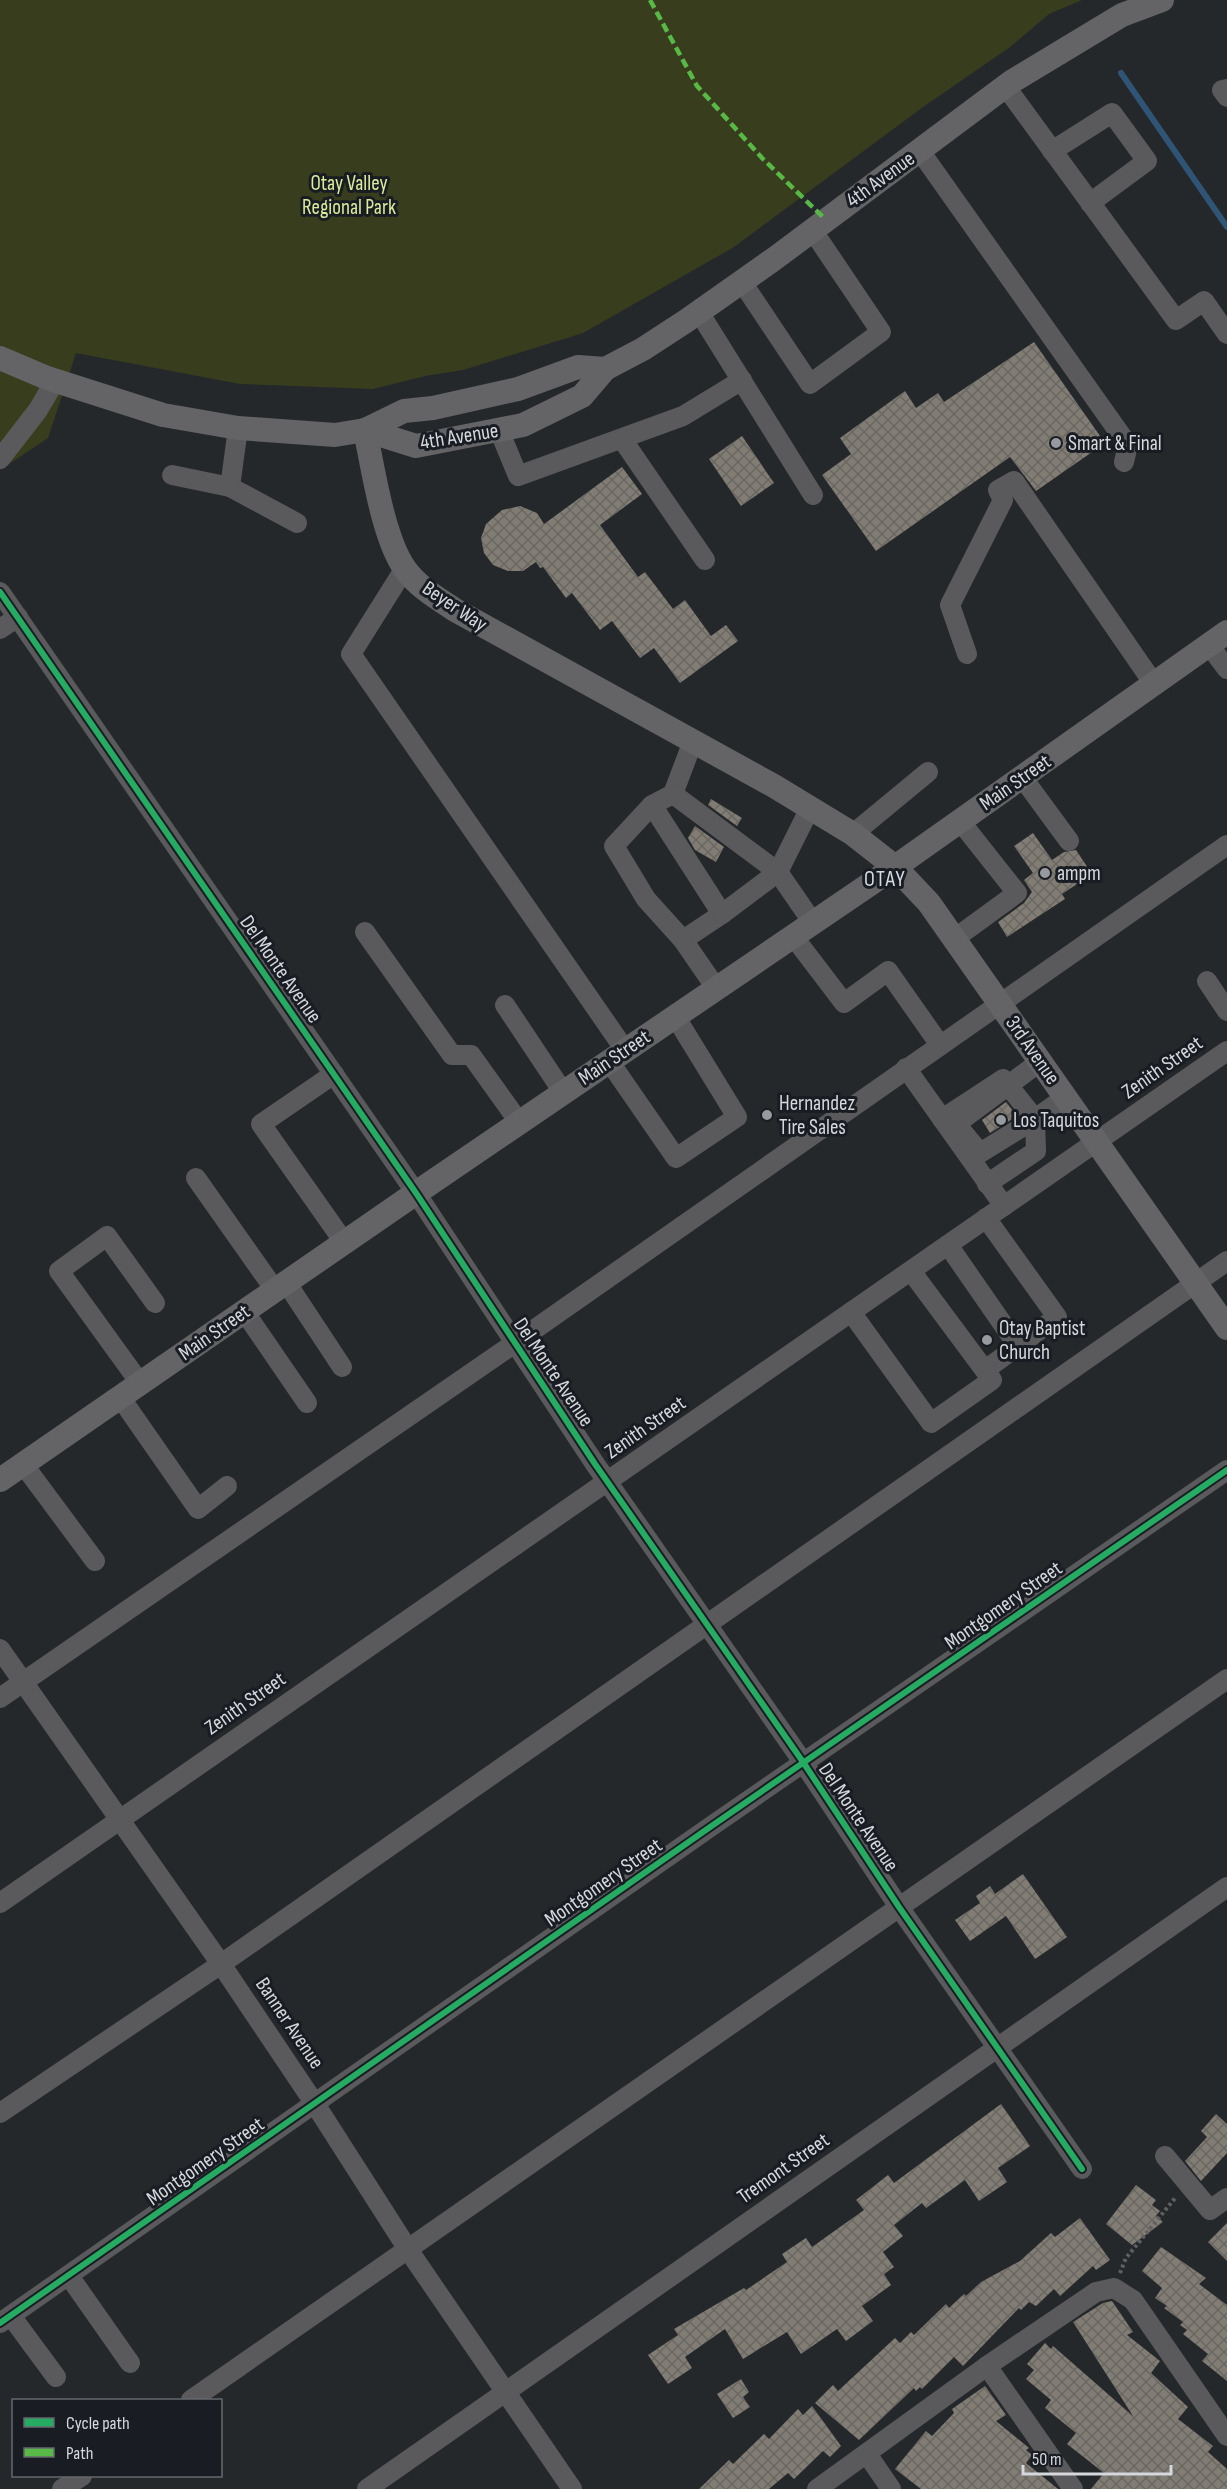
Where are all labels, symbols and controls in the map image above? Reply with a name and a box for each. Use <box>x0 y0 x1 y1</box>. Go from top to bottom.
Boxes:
street label: 4th Avenue <box>841 146 920 213</box>
park label: Otay Valley Regional Park <box>302 171 396 220</box>
street label: 4th Avenue <box>418 418 500 455</box>
place label: Smart & Final <box>1068 431 1162 456</box>
marker: Smart & Final <box>1049 436 1063 450</box>
street label: Beyer Way <box>418 576 492 637</box>
street label: Main Street <box>975 749 1056 816</box>
place label: ampm <box>1057 861 1101 886</box>
district label: OTAY <box>864 866 906 893</box>
marker: ampm <box>1038 866 1052 880</box>
street label: Del Monte Avenue <box>234 911 327 1028</box>
street label: 3rd Avenue <box>1000 1011 1065 1089</box>
street label: Main Street <box>574 1024 655 1090</box>
street label: Zenith Street <box>1117 1031 1207 1104</box>
place label: Hernandez Tire Sales <box>779 1091 855 1140</box>
marker: Hernandez Tire Sales <box>760 1108 774 1122</box>
place label: Los Taquitos <box>1013 1108 1099 1133</box>
marker: Los Taquitos <box>994 1113 1008 1127</box>
street label: Main Street <box>174 1299 255 1366</box>
street label: Del Monte Avenue <box>508 1313 599 1431</box>
place label: Otay Baptist Church <box>999 1316 1085 1365</box>
marker: Otay Baptist Church <box>980 1333 994 1347</box>
street label: Zenith Street <box>600 1391 690 1464</box>
street label: Montgomery Street <box>940 1556 1067 1655</box>
street label: Zenith Street <box>200 1667 290 1740</box>
street label: Del Monte Avenue <box>813 1758 904 1876</box>
street label: Montgomery Street <box>540 1833 667 1932</box>
street label: Banner Avenue <box>250 1973 329 2074</box>
street label: Montgomery Street <box>142 2112 269 2211</box>
street label: Tremont Street <box>732 2128 834 2209</box>
legend <box>12 2399 222 2477</box>
text: Cycle path <box>66 2413 130 2434</box>
scale bar <box>1023 2438 1172 2476</box>
text: Path <box>66 2443 94 2464</box>
text: 50 m <box>1032 2449 1062 2470</box>

